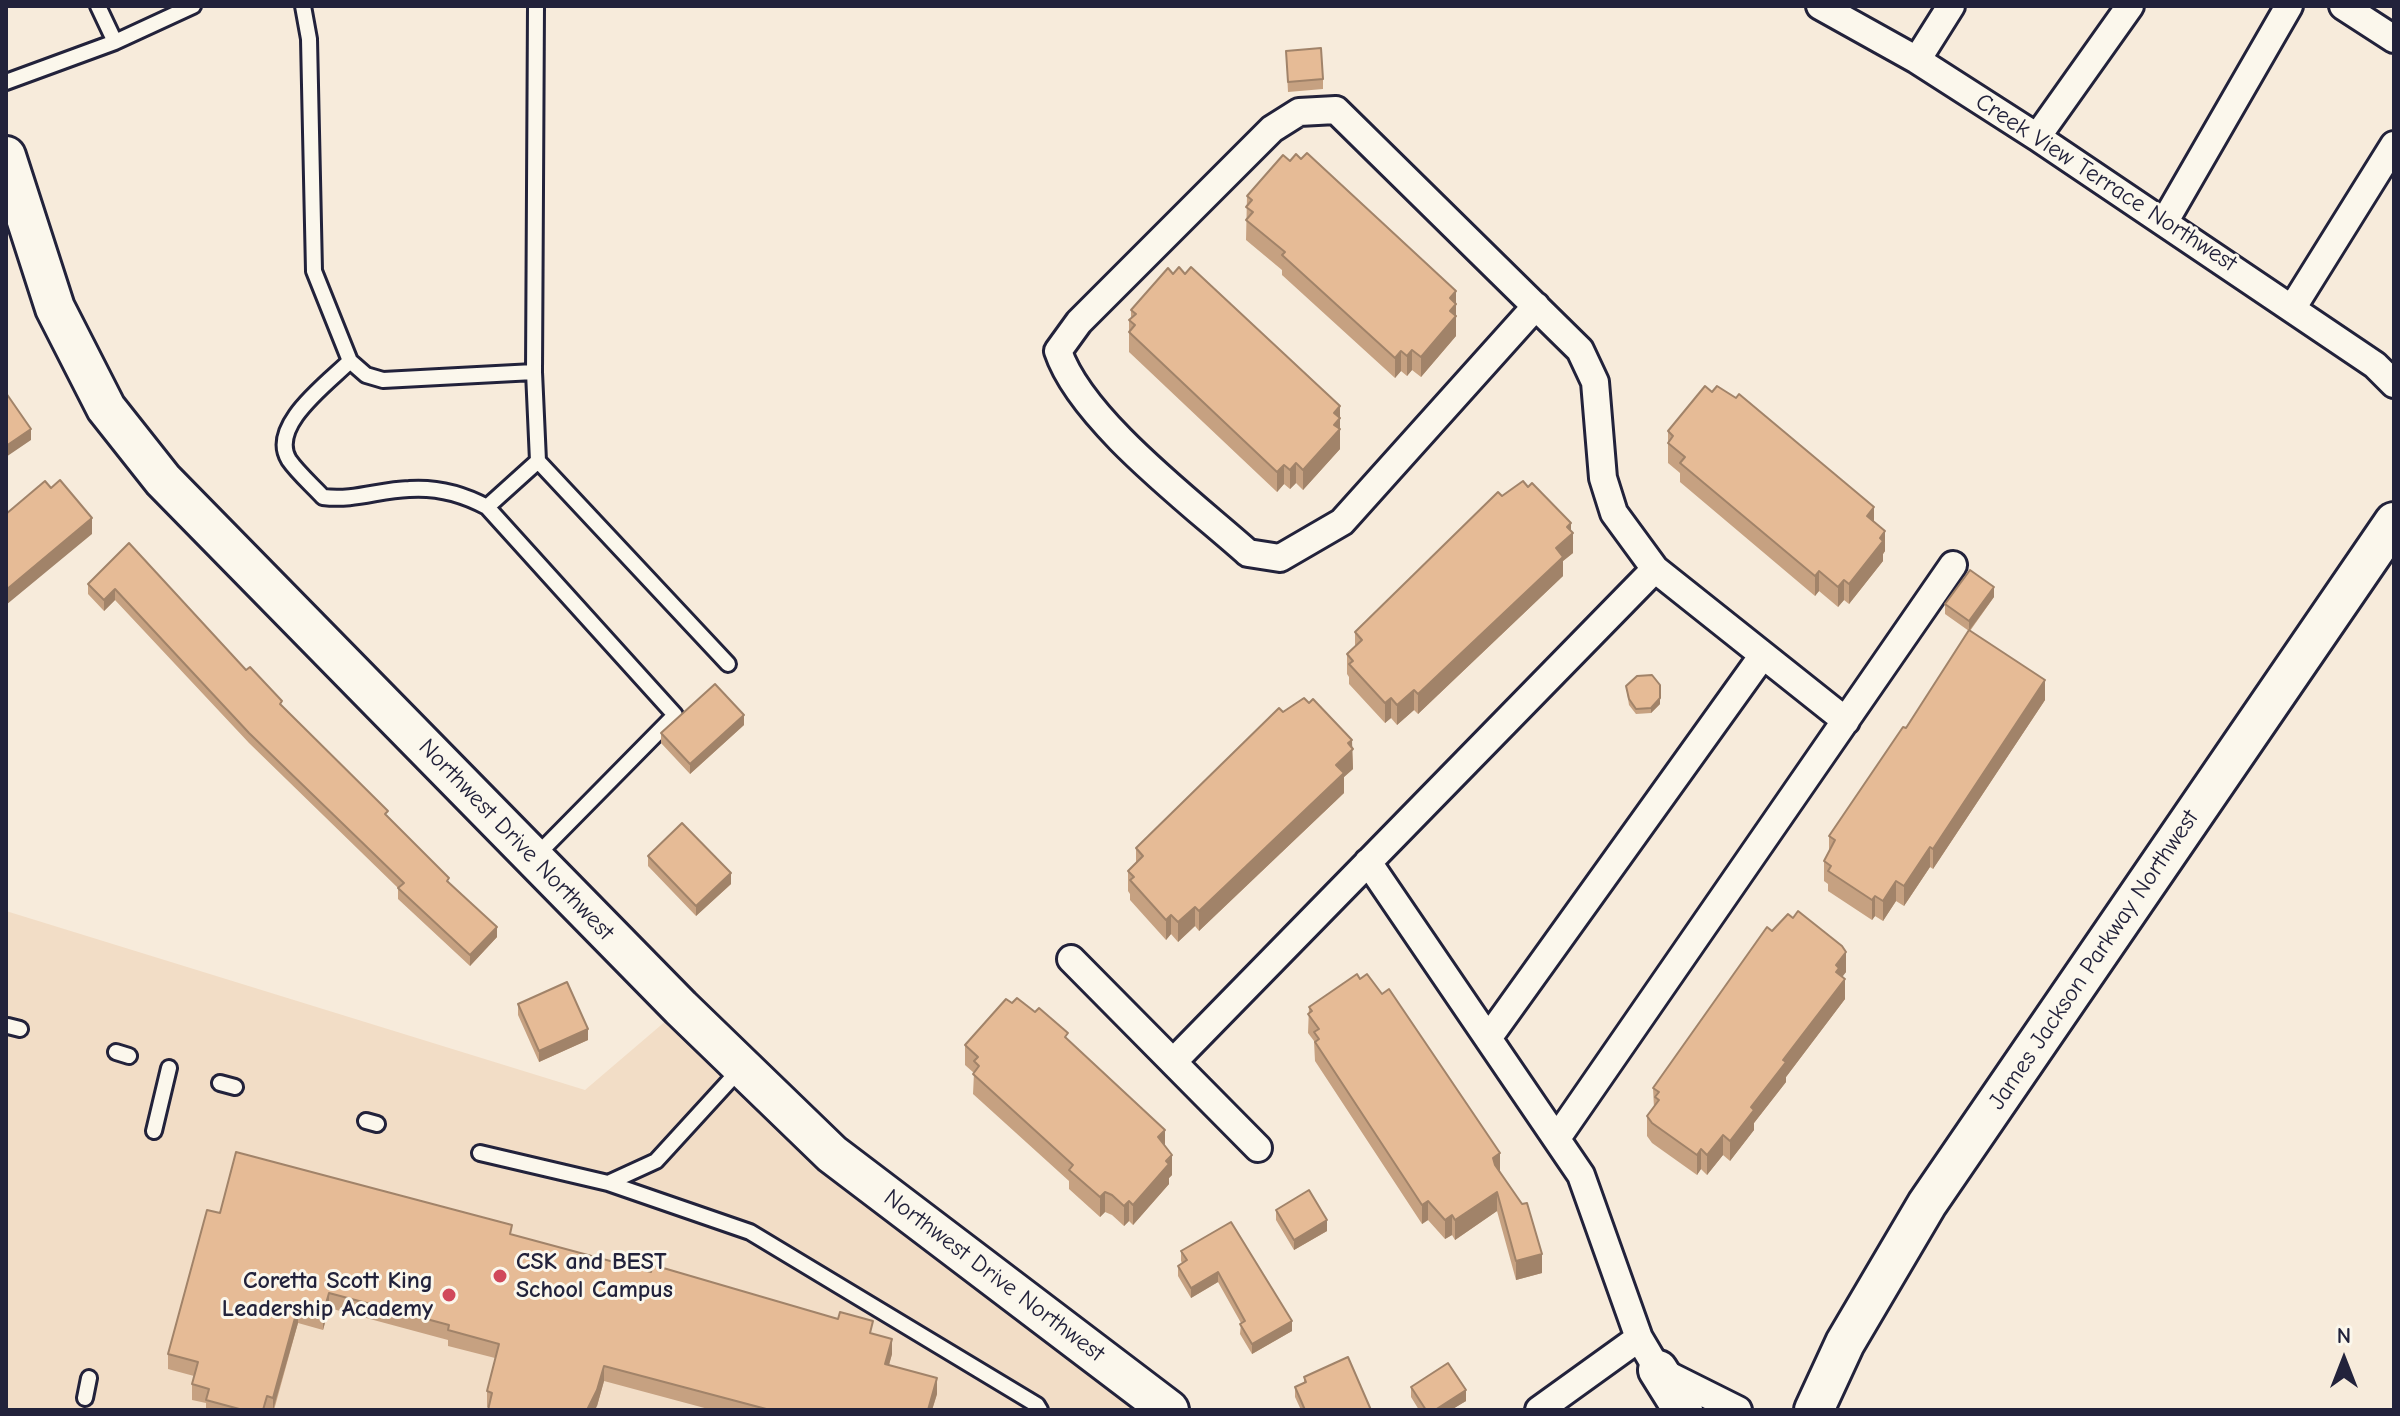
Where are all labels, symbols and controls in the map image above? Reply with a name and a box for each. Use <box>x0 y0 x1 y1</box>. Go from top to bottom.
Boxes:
street label: Creek View Terrace Northwest <box>1970 88 2242 278</box>
street label: Northwest Drive Northwest <box>412 733 620 947</box>
street label: James Jackson Parkway Northwest <box>1983 805 2205 1115</box>
street label: Northwest Drive Northwest <box>878 1184 1110 1368</box>
place label: CSK and BEST School Campus <box>516 1248 673 1304</box>
place label: Coretta Scott King Leadership Academy <box>222 1267 433 1323</box>
marker: CSK and BEST School Campus <box>491 1267 509 1285</box>
marker: Coretta Scott King Leadership Academy <box>440 1286 458 1304</box>
north arrow <box>2304 1320 2384 1400</box>
text: N <box>2337 1323 2351 1349</box>

